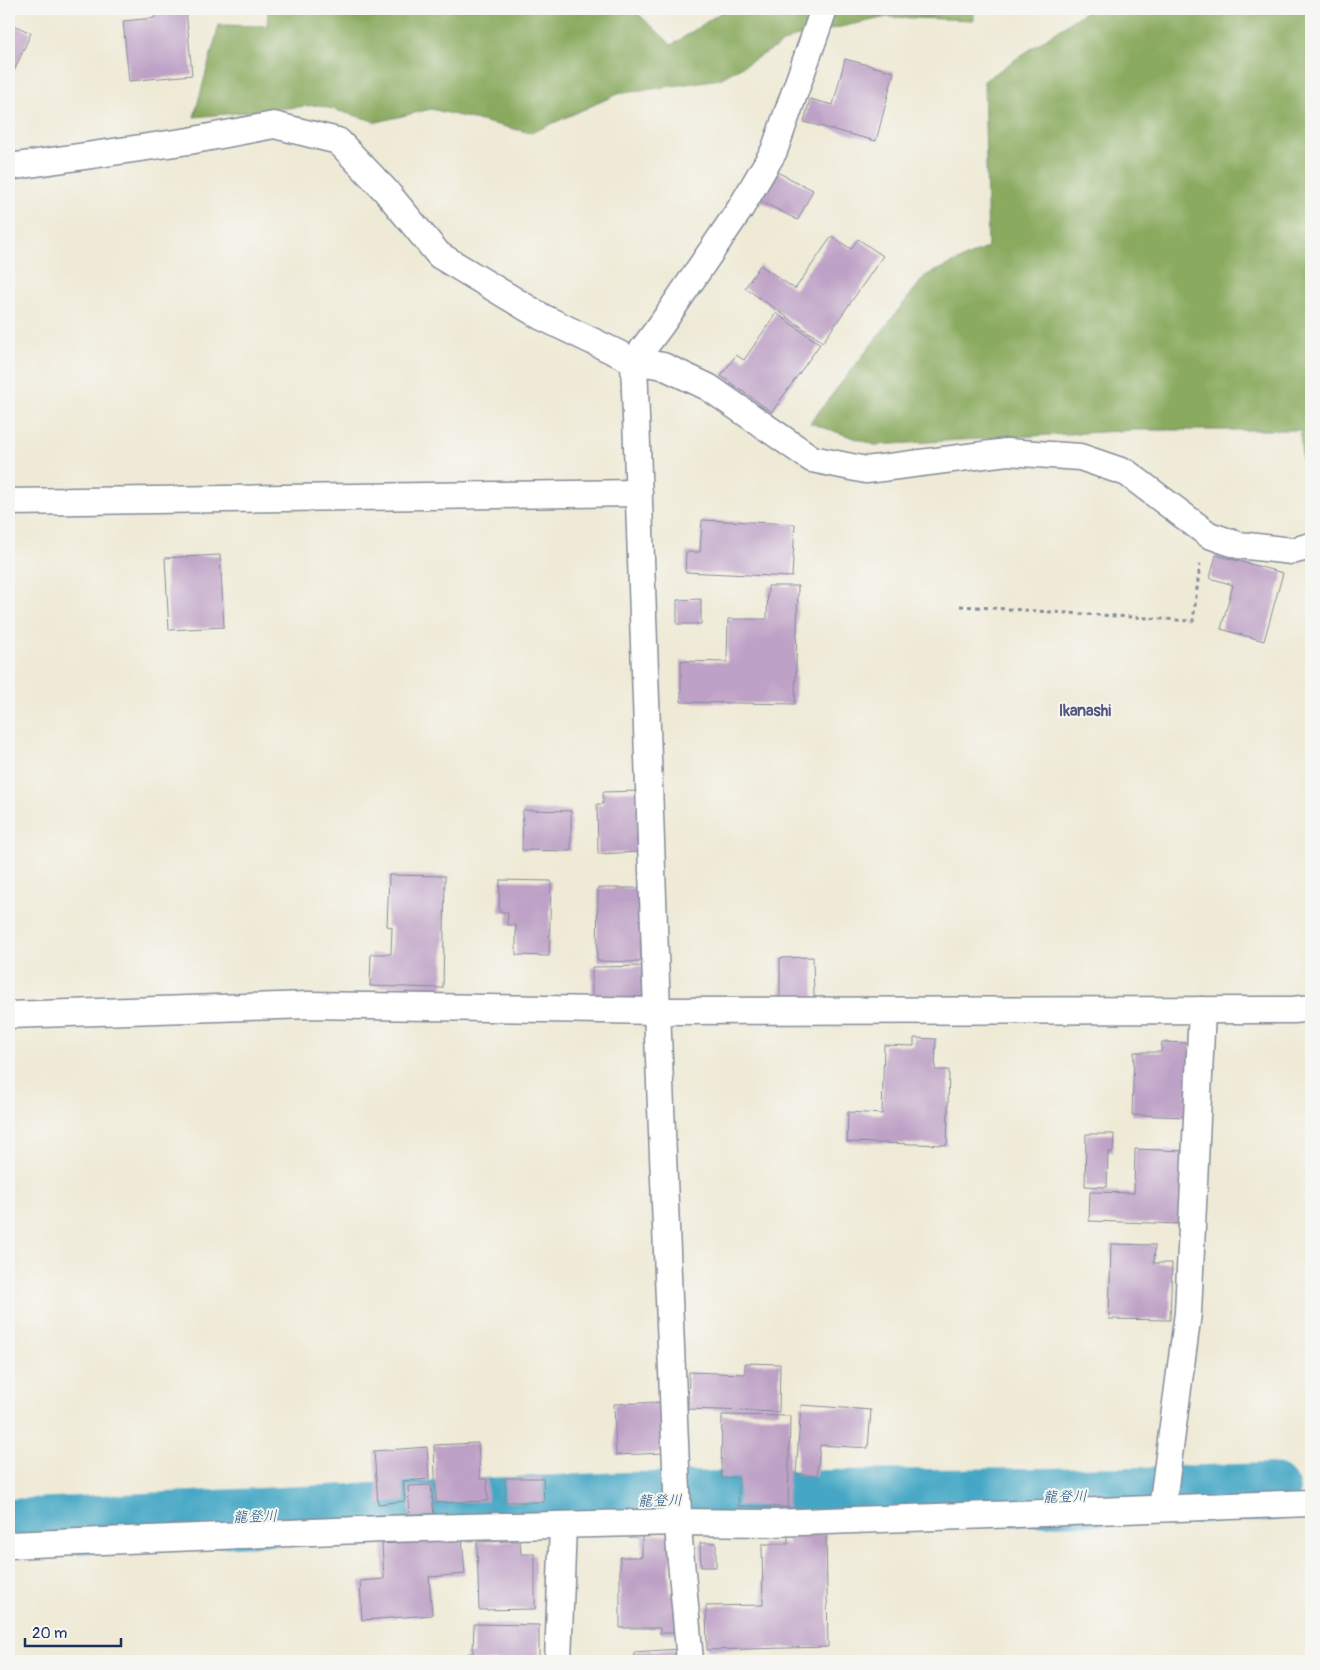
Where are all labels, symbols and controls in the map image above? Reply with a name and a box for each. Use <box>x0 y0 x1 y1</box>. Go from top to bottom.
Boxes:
district label: Ikanashi <box>1059 701 1111 721</box>
water label: 龍登川 <box>1042 1487 1088 1507</box>
water label: 龍登川 <box>637 1491 683 1511</box>
water label: 龍登川 <box>232 1507 278 1527</box>
scale bar <box>25 1615 121 1647</box>
text: 20 m <box>32 1624 67 1643</box>

